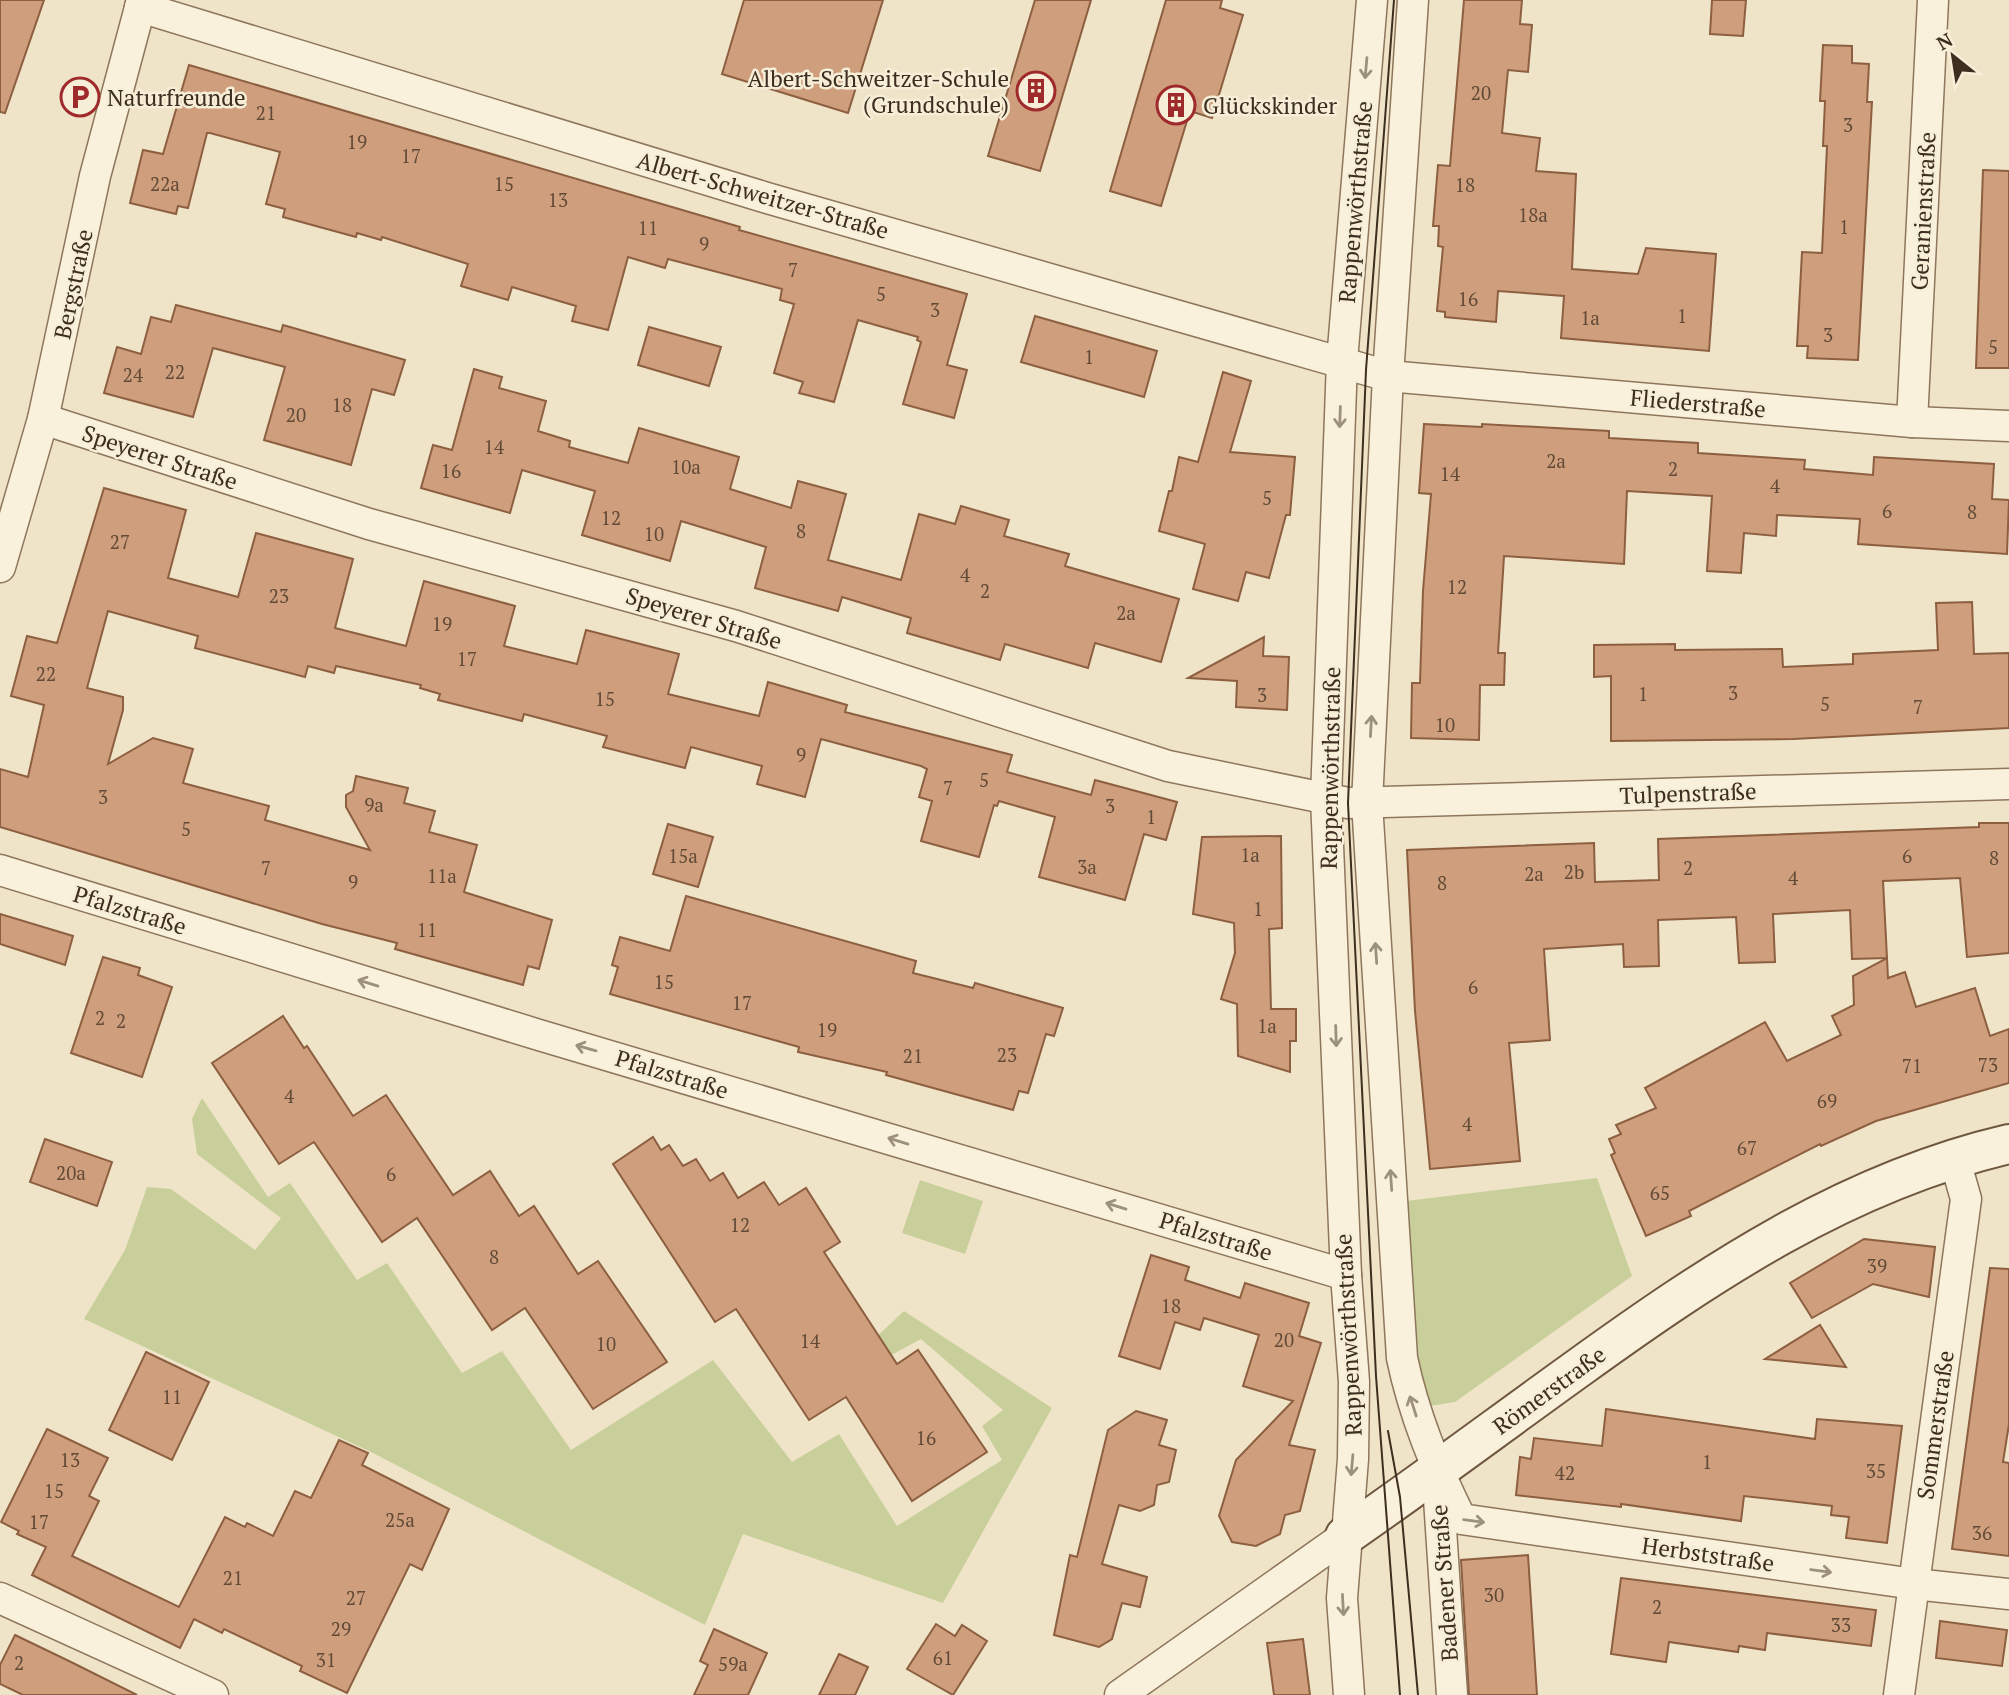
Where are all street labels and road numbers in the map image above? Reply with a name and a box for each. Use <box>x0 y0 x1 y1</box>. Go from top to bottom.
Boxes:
street label: Rappenwörthstraße <box>1331 100 1379 304</box>
street label: Geranienstraße <box>1903 131 1943 291</box>
street label: Albert-Schweitzer-Straße <box>633 144 893 246</box>
street label: Bergstraße <box>46 226 100 342</box>
street label: Fliederstraße <box>1629 382 1767 424</box>
street label: Speyerer Straße <box>78 417 242 497</box>
street label: Speyerer Straße <box>622 580 786 656</box>
street label: Rappenwörthstraße <box>1313 666 1347 870</box>
street label: Tulpenstraße <box>1619 775 1757 811</box>
street label: Pfalzstraße <box>70 878 190 942</box>
street label: Pfalzstraße <box>612 1042 732 1106</box>
street label: Pfalzstraße <box>1156 1204 1276 1268</box>
street label: Rappenwörthstraße <box>1327 1233 1369 1437</box>
street label: Römerstraße <box>1486 1339 1612 1441</box>
street label: Sommerstraße <box>1909 1348 1961 1502</box>
street label: Badener Straße <box>1423 1503 1465 1663</box>
street label: Herbststraße <box>1640 1529 1776 1579</box>

